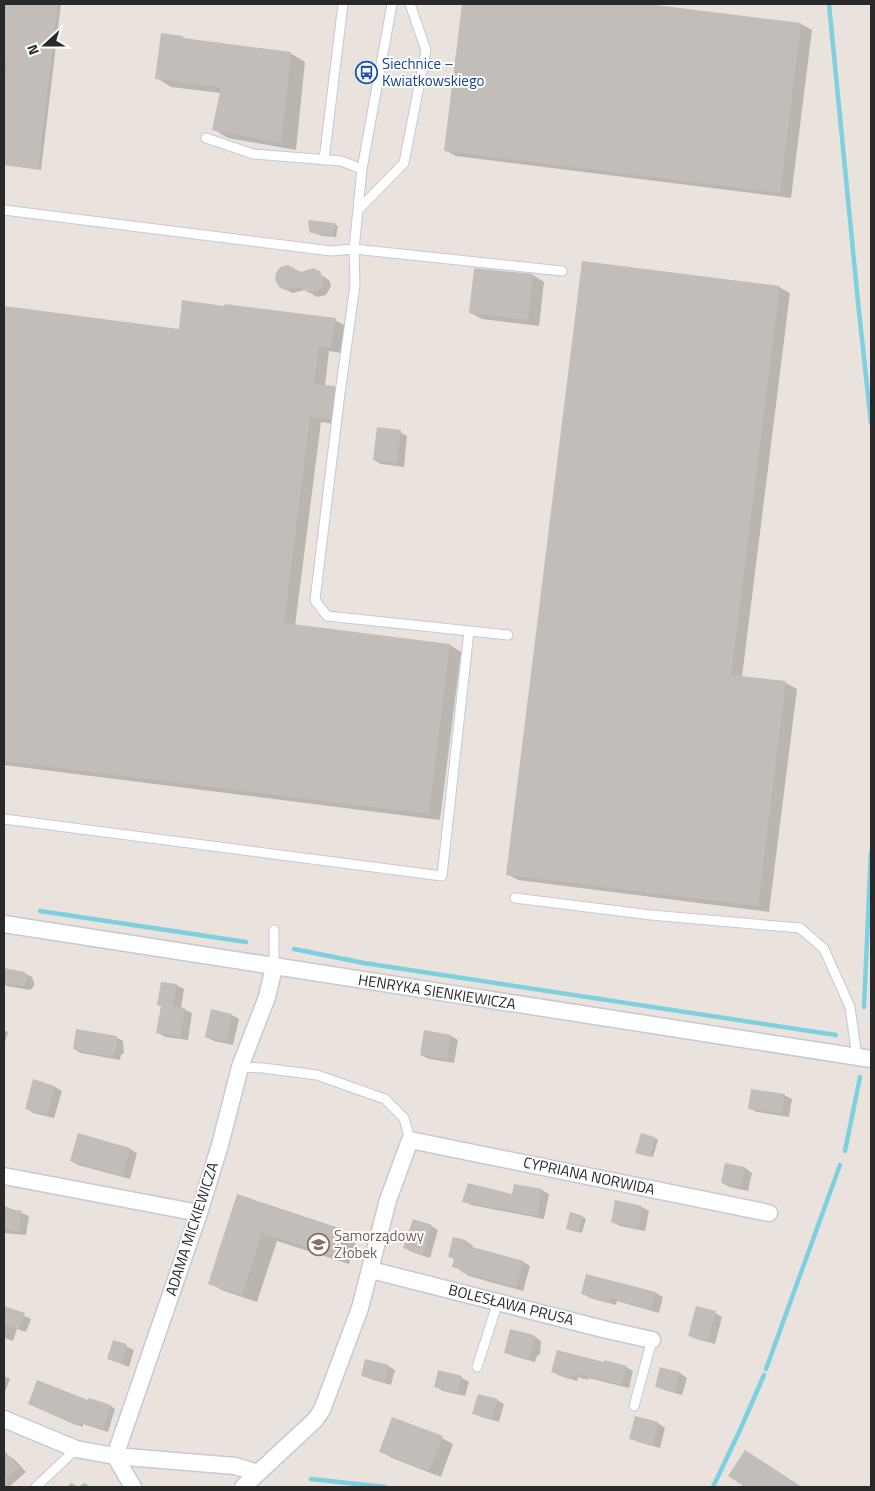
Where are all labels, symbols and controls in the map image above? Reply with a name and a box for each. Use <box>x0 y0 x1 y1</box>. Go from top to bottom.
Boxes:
north arrow <box>20 20 70 70</box>
text: N <box>21 42 44 58</box>
place label: Siechnice – Kwiatkowskiego <box>382 52 485 92</box>
bus stop icon: Siechnice – Kwiatkowskiego <box>354 61 378 85</box>
street label: HENRYKA SIENKIEWICZA <box>357 968 518 1015</box>
street label: CYPRIANA NORWIDA <box>521 1150 657 1201</box>
street label: ADAMA MICKIEWICZA <box>159 1159 224 1299</box>
place label: Samorządowy Żłobek <box>334 1224 424 1264</box>
school or university icon: Samorządowy Żłobek <box>306 1233 330 1257</box>
street label: BOLESŁAWA PRUSA <box>446 1278 576 1331</box>

